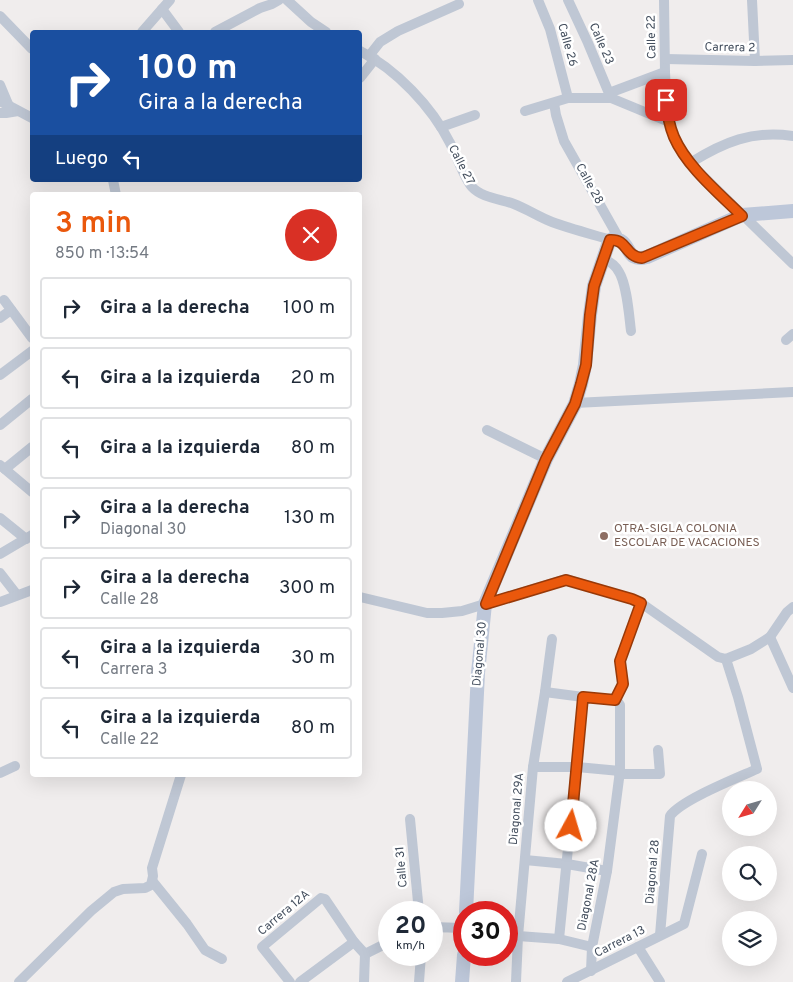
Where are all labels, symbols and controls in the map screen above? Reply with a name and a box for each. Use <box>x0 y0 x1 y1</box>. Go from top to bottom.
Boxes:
street label: Calle 22 <box>644 15 660 59</box>
street label: Calle 23 <box>585 21 617 67</box>
street label: Calle 26 <box>553 22 581 68</box>
street label: Carrera 2 <box>705 40 755 56</box>
text: 100 m <box>138 47 238 91</box>
icon: right <box>55 50 120 115</box>
pin <box>645 79 687 121</box>
icon: arrive <box>652 86 680 114</box>
text: Gira a la derecha <box>138 90 303 117</box>
street label: Calle 27 <box>444 142 478 188</box>
icon: left <box>118 145 146 173</box>
text: Luego <box>55 147 108 171</box>
street label: Calle 28 <box>571 161 607 207</box>
text: 3 min <box>55 206 132 243</box>
button: close <box>285 209 337 261</box>
text: 850 m · 13:54 <box>55 244 149 264</box>
icon: right <box>57 294 85 322</box>
text: Gira a la derecha <box>100 296 250 320</box>
text: 100 m <box>283 296 335 320</box>
icon: left <box>57 364 85 392</box>
text: Gira a la izquierda <box>100 366 260 390</box>
text: 20 m <box>291 366 335 390</box>
icon: left <box>57 434 85 462</box>
text: Gira a la izquierda <box>100 436 260 460</box>
text: 80 m <box>291 436 335 460</box>
text: Gira a la derecha <box>100 496 250 520</box>
icon: right <box>57 504 85 532</box>
text: 130 m <box>284 506 335 530</box>
text: Diagonal 30 <box>100 520 187 540</box>
place label: OTRA-SIGLA COLONIA ESCOLAR DE VACACIONES <box>614 521 760 551</box>
marker: OTRA-SIGLA COLONIA ESCOLAR DE VACACIONES <box>598 530 610 542</box>
text: Gira a la derecha <box>100 566 250 590</box>
icon: right <box>57 574 85 602</box>
text: 300 m <box>279 576 335 600</box>
text: Calle 28 <box>100 590 159 610</box>
street label: Diagonal 30 <box>469 621 491 687</box>
text: Gira a la izquierda <box>100 636 260 660</box>
icon: left <box>57 644 85 672</box>
text: 30 m <box>291 646 335 670</box>
text: Carrera 3 <box>100 660 167 680</box>
text: Gira a la izquierda <box>100 706 260 730</box>
icon: left <box>57 714 85 742</box>
text: 80 m <box>291 716 335 740</box>
text: Calle 22 <box>100 730 159 750</box>
street label: Diagonal 29A <box>506 772 528 846</box>
north arrow <box>722 781 778 836</box>
map controls <box>722 781 777 966</box>
position arrow <box>544 799 596 851</box>
street label: Diagonal 28 <box>642 839 664 905</box>
street label: Calle 31 <box>392 846 412 888</box>
button: search <box>722 846 777 901</box>
street label: Diagonal 28A <box>574 858 604 932</box>
street label: Carrera 12A <box>255 887 313 939</box>
speed limit sign: 30 <box>453 901 518 966</box>
text: 20 <box>395 911 426 943</box>
button: layers <box>722 911 777 966</box>
street label: Carrera 13 <box>592 922 648 962</box>
text: km/h <box>396 938 425 954</box>

